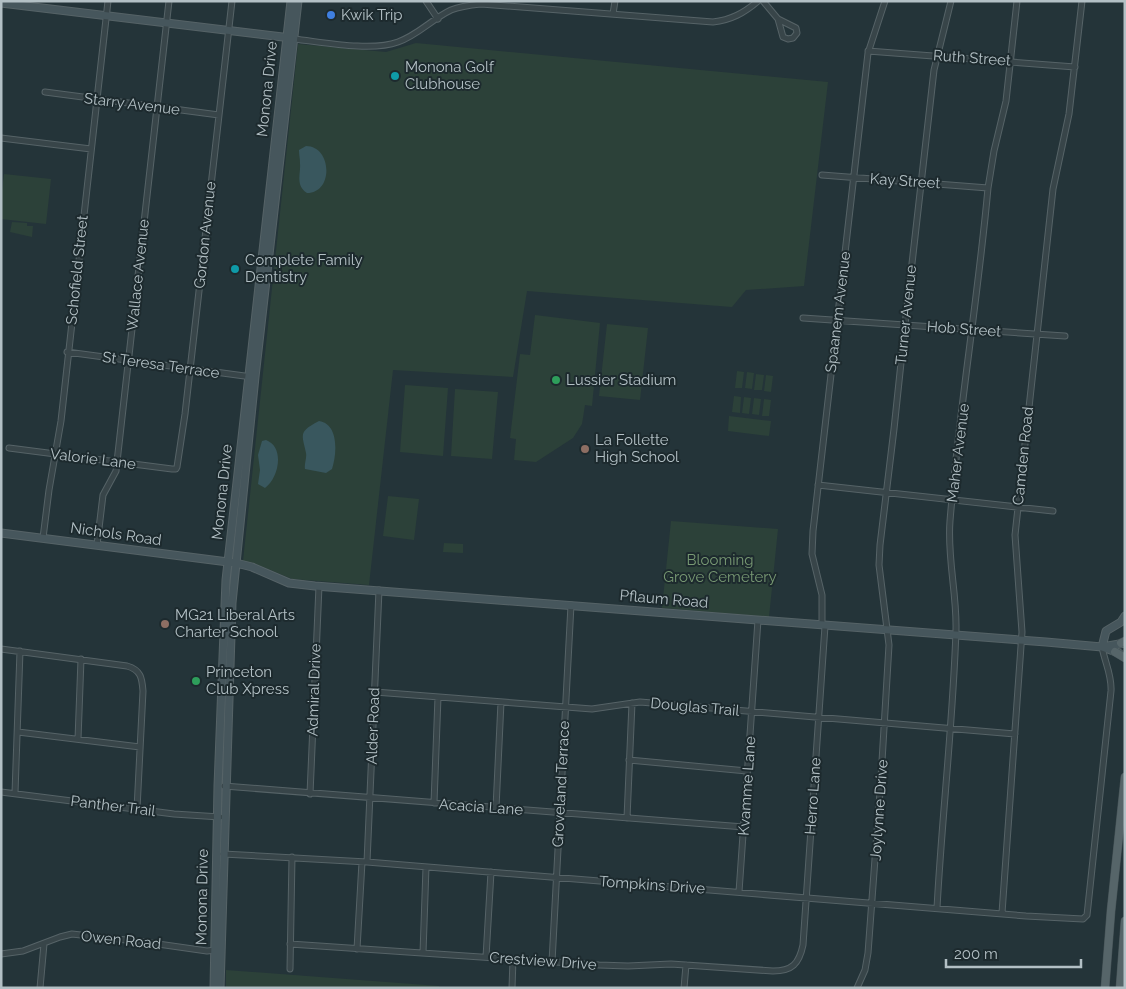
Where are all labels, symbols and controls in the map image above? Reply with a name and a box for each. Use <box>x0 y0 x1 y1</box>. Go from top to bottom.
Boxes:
place label: Kwik Trip <box>341 6 403 24</box>
marker: Kwik Trip <box>325 9 337 21</box>
street label: Monona Drive <box>253 40 281 138</box>
street label: Ruth Street <box>933 46 1011 70</box>
place label: Monona Golf Clubhouse <box>405 58 495 93</box>
marker: Monona Golf Clubhouse <box>389 70 401 82</box>
street label: Starry Avenue <box>83 89 181 119</box>
street label: Kay Street <box>869 170 941 192</box>
street label: Gordon Avenue <box>190 180 220 290</box>
street label: Schofield Street <box>62 214 92 326</box>
street label: Wallace Avenue <box>123 218 153 332</box>
street label: Spaanem Avenue <box>822 250 854 374</box>
place label: Complete Family Dentistry <box>245 251 363 286</box>
marker: Complete Family Dentistry <box>229 263 241 275</box>
street label: Turner Avenue <box>892 264 920 366</box>
street label: Hob Street <box>926 317 1002 341</box>
street label: St Teresa Terrace <box>101 348 221 382</box>
place label: Lussier Stadium <box>566 371 676 389</box>
marker: Lussier Stadium <box>550 374 562 386</box>
street label: Maher Avenue <box>943 402 973 504</box>
street label: Camden Road <box>1009 406 1037 506</box>
place label: La Follette High School <box>595 431 680 466</box>
street label: Monona Drive <box>208 443 236 541</box>
marker: La Follette High School <box>579 443 591 455</box>
street label: Valorie Lane <box>49 445 137 473</box>
street label: Nichols Road <box>69 519 163 549</box>
park label: Blooming Grove Cemetery <box>663 551 777 586</box>
street label: Pflaum Road <box>619 586 709 612</box>
place label: MG21 Liberal Arts Charter School <box>175 606 295 641</box>
marker: MG21 Liberal Arts Charter School <box>159 618 171 630</box>
street label: Admiral Drive <box>303 643 325 737</box>
place label: Princeton Club Xpress <box>206 663 289 698</box>
marker: Princeton Club Xpress <box>190 675 202 687</box>
street label: Alder Road <box>363 687 383 765</box>
street label: Douglas Trail <box>650 694 741 720</box>
street label: Groveland Terrace <box>549 720 573 848</box>
street label: Kvamme Lane <box>735 735 759 836</box>
street label: Herro Lane <box>801 757 825 835</box>
street label: Joylynne Drive <box>866 758 892 861</box>
street label: Panther Trail <box>69 792 157 820</box>
street label: Acacia Lane <box>438 795 524 819</box>
street label: Monona Drive <box>192 849 212 945</box>
street label: Tompkins Drive <box>598 872 706 898</box>
street label: Owen Road <box>80 927 162 953</box>
scale bar <box>946 936 1081 968</box>
text: 200 m <box>954 945 998 963</box>
street label: Crestview Drive <box>489 948 598 974</box>

